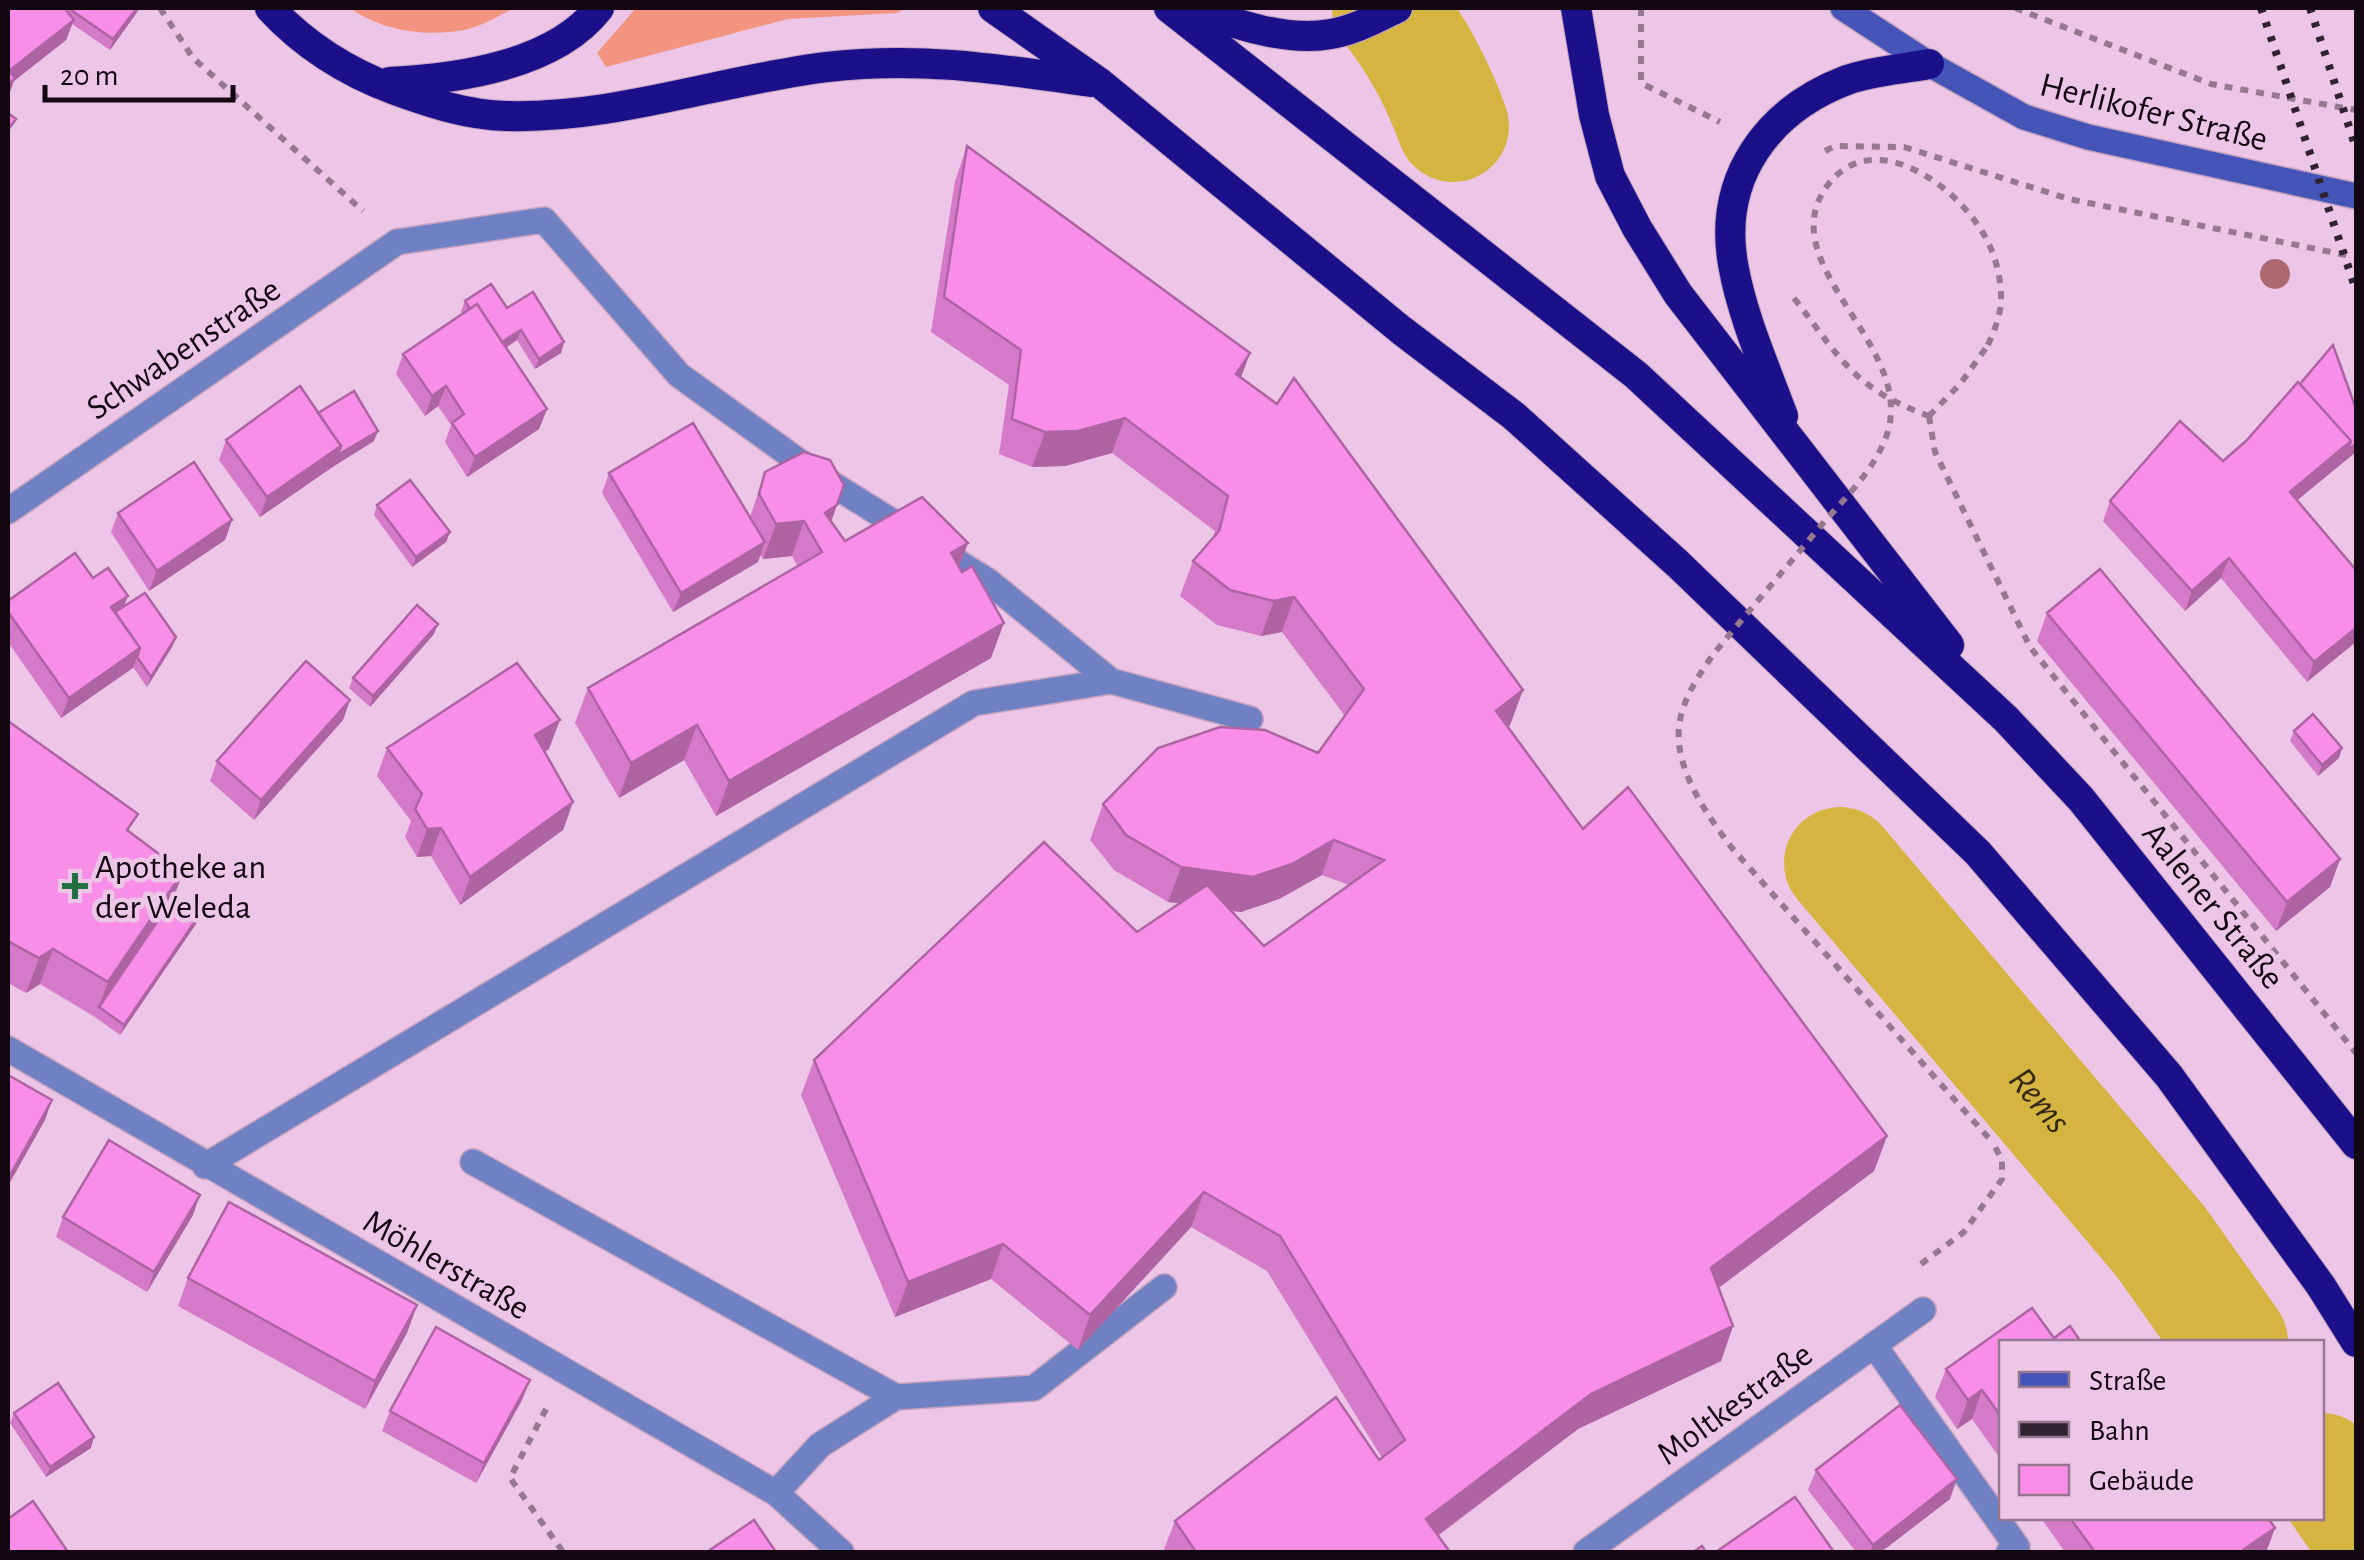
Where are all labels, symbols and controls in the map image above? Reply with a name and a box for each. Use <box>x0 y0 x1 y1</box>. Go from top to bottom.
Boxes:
scale bar <box>45 40 232 102</box>
text: 20 m <box>60 61 118 91</box>
street label: Herlikofer Straße <box>2036 67 2271 158</box>
street label: Schwabenstraße <box>81 272 287 427</box>
street label: Aalener Straße <box>2135 816 2290 996</box>
place label: Apotheke an der Weleda <box>95 850 266 925</box>
marker: Apotheke an der Weleda <box>64 875 86 897</box>
water label: Rems <box>2001 1061 2077 1141</box>
street label: Möhlerstraße <box>357 1204 535 1327</box>
street label: Moltkestraße <box>1651 1337 1819 1472</box>
legend <box>1999 1340 2324 1520</box>
text: Straße <box>2089 1366 2166 1396</box>
text: Bahn <box>2089 1416 2150 1446</box>
text: Gebäude <box>2089 1466 2194 1496</box>

